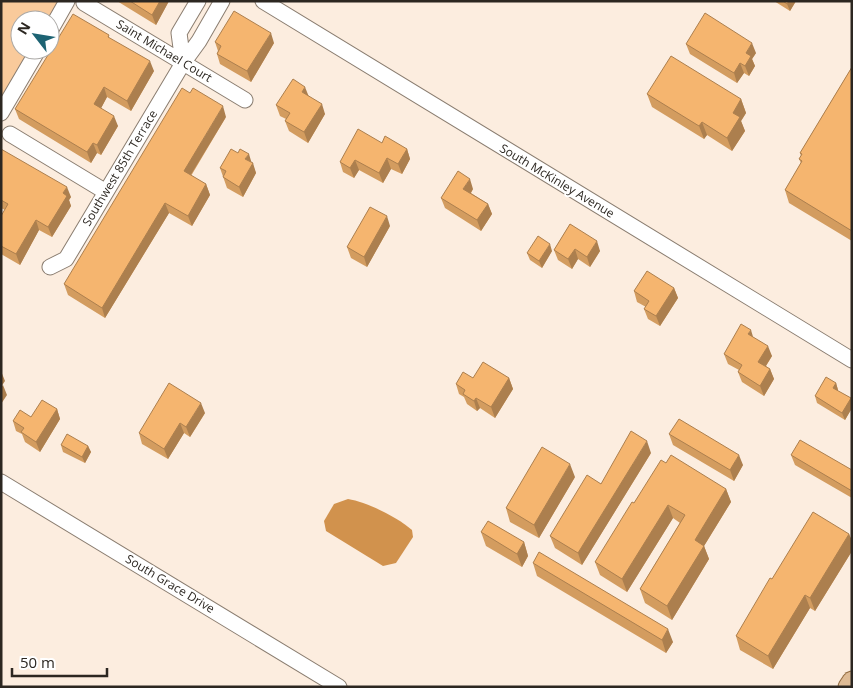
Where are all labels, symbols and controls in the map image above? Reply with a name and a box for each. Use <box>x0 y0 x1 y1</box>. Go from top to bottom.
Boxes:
north arrow <box>10 10 60 60</box>
street label: Saint Michael Court <box>113 15 215 86</box>
text: N <box>12 18 35 38</box>
street label: Southwest 85th Terrace <box>78 106 161 229</box>
street label: South McKinley Avenue <box>497 140 618 222</box>
street label: South Grace Drive <box>123 550 218 617</box>
scale bar <box>12 646 108 678</box>
text: 50 m <box>20 652 55 672</box>

